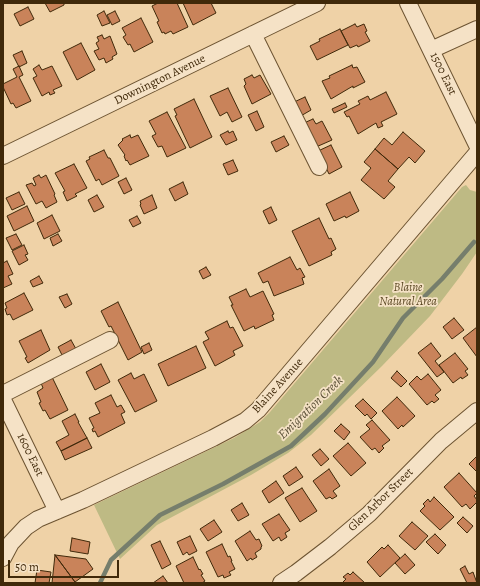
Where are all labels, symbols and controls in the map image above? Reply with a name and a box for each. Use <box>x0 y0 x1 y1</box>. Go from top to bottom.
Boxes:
street label: 1500 East <box>427 50 459 98</box>
street label: Downington Avenue <box>112 52 208 108</box>
park label: Blaine Natural Area <box>379 281 437 309</box>
street label: Blaine Avenue <box>250 355 306 417</box>
water label: Emigration Creek <box>275 373 347 443</box>
street label: 1600 East <box>13 431 47 479</box>
street label: Glen Arbor Street <box>345 465 417 535</box>
scale bar <box>10 552 121 578</box>
text: 50 m <box>15 559 39 575</box>

